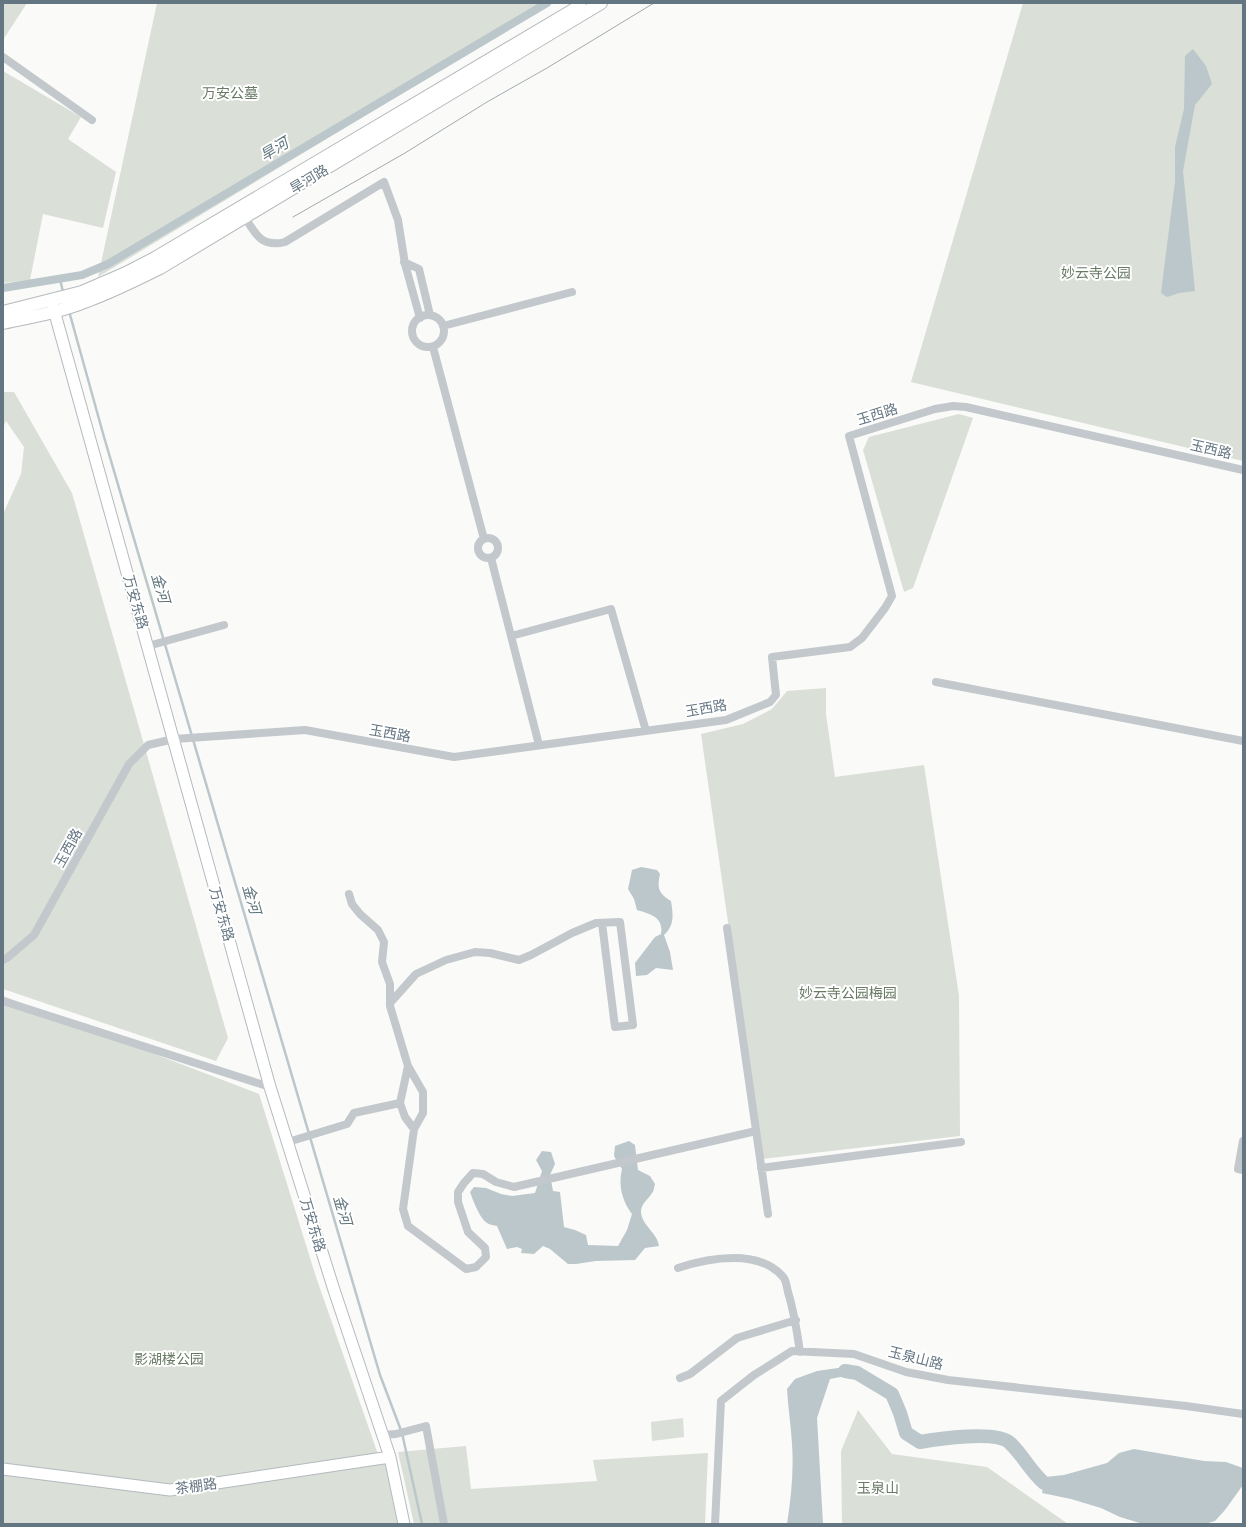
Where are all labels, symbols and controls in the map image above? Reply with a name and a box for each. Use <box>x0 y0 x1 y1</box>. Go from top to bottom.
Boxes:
park label: 万安公墓 <box>202 83 258 103</box>
water label: 旱河 <box>256 131 295 166</box>
street label: 旱河路 <box>286 160 332 198</box>
park label: 妙云寺公园 <box>1061 263 1131 283</box>
street label: 玉西路 <box>854 398 900 430</box>
street label: 玉西路 <box>1188 435 1234 463</box>
water label: 金河 <box>147 571 176 608</box>
street label: 万安东路 <box>119 572 153 632</box>
street label: 玉西路 <box>684 695 728 721</box>
street label: 玉西路 <box>368 720 412 746</box>
street label: 玉西路 <box>49 825 87 871</box>
water label: 金河 <box>238 882 267 919</box>
street label: 万安东路 <box>205 884 239 944</box>
park label: 妙云寺公园梅园 <box>799 983 897 1003</box>
water label: 金河 <box>329 1193 358 1230</box>
street label: 万安东路 <box>295 1195 331 1255</box>
street label: 玉泉山路 <box>886 1342 946 1374</box>
park label: 影湖楼公园 <box>134 1349 204 1369</box>
street label: 茶棚路 <box>174 1473 218 1499</box>
park label: 玉泉山 <box>857 1478 899 1498</box>

